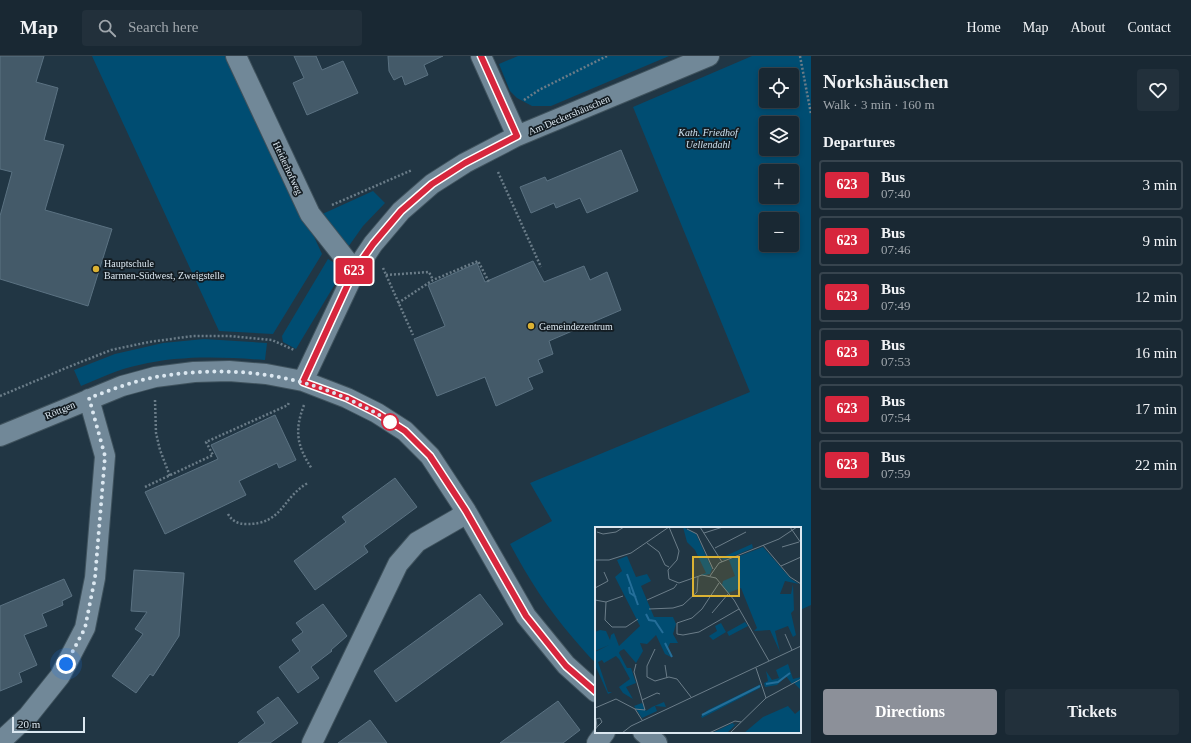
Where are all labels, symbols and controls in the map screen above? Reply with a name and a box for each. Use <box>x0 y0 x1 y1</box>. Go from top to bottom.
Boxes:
search box <box>82 10 362 46</box>
text: Map <box>20 17 58 38</box>
icon: search <box>96 17 118 39</box>
text: Search here <box>128 19 198 35</box>
text: Home <box>967 20 1001 35</box>
text: Map <box>1023 20 1048 35</box>
text: About <box>1070 20 1105 35</box>
text: Contact <box>1127 20 1171 35</box>
map controls <box>759 68 799 252</box>
button: locate <box>759 68 799 108</box>
button: heart <box>1137 69 1179 111</box>
text: Norkshäuschen <box>823 71 949 92</box>
street label: Am Deckershäuschen <box>527 93 611 137</box>
text: Walk · 3 min · 160 m <box>823 97 935 112</box>
button: layers <box>759 116 799 156</box>
park label: Kath. Friedhof Uellendahl <box>677 127 739 150</box>
text: Departures <box>823 134 895 150</box>
street label: Heiderhofweg <box>271 140 305 196</box>
button: + <box>759 164 799 204</box>
text: Bus <box>881 169 905 185</box>
text: 623 <box>837 177 858 192</box>
text: 3 min <box>1142 177 1177 193</box>
text: 07:40 <box>881 186 911 201</box>
button: − <box>759 212 799 252</box>
text: Bus <box>881 225 905 241</box>
text: 623 <box>837 233 858 248</box>
text: 9 min <box>1142 233 1177 249</box>
text: 07:46 <box>881 242 911 257</box>
place label: Hauptschule Barmen-Südwest, Zweigstelle <box>104 258 225 281</box>
line badge: 623 <box>331 258 377 284</box>
text: 623 <box>344 263 365 278</box>
marker: Hauptschule Barmen-Südwest, Zweigstelle <box>91 264 101 274</box>
text: Bus <box>881 281 905 297</box>
text: 623 <box>837 289 858 304</box>
text: 12 min <box>1135 289 1177 305</box>
text: 07:49 <box>881 298 911 313</box>
marker: Gemeindezentrum <box>526 321 536 331</box>
place label: Gemeindezentrum <box>539 321 613 332</box>
text: Bus <box>881 337 905 353</box>
text: 623 <box>837 345 858 360</box>
text: 16 min <box>1135 345 1177 361</box>
text: 07:53 <box>881 354 911 369</box>
text: Bus <box>881 393 905 409</box>
street label: Röttgen <box>43 399 77 421</box>
text: 623 <box>837 401 858 416</box>
text: 17 min <box>1135 401 1177 417</box>
text: 07:54 <box>881 410 911 425</box>
unlabelled marker <box>381 413 399 431</box>
text: Bus <box>881 449 905 465</box>
text: 623 <box>837 457 858 472</box>
text: 22 min <box>1135 457 1177 473</box>
text: 07:59 <box>881 466 911 481</box>
inset map <box>595 527 801 733</box>
your location <box>56 654 76 674</box>
button: Directions <box>823 689 997 735</box>
button: Tickets <box>1005 689 1179 735</box>
scale bar <box>12 715 85 734</box>
text: 20 m <box>18 718 40 730</box>

